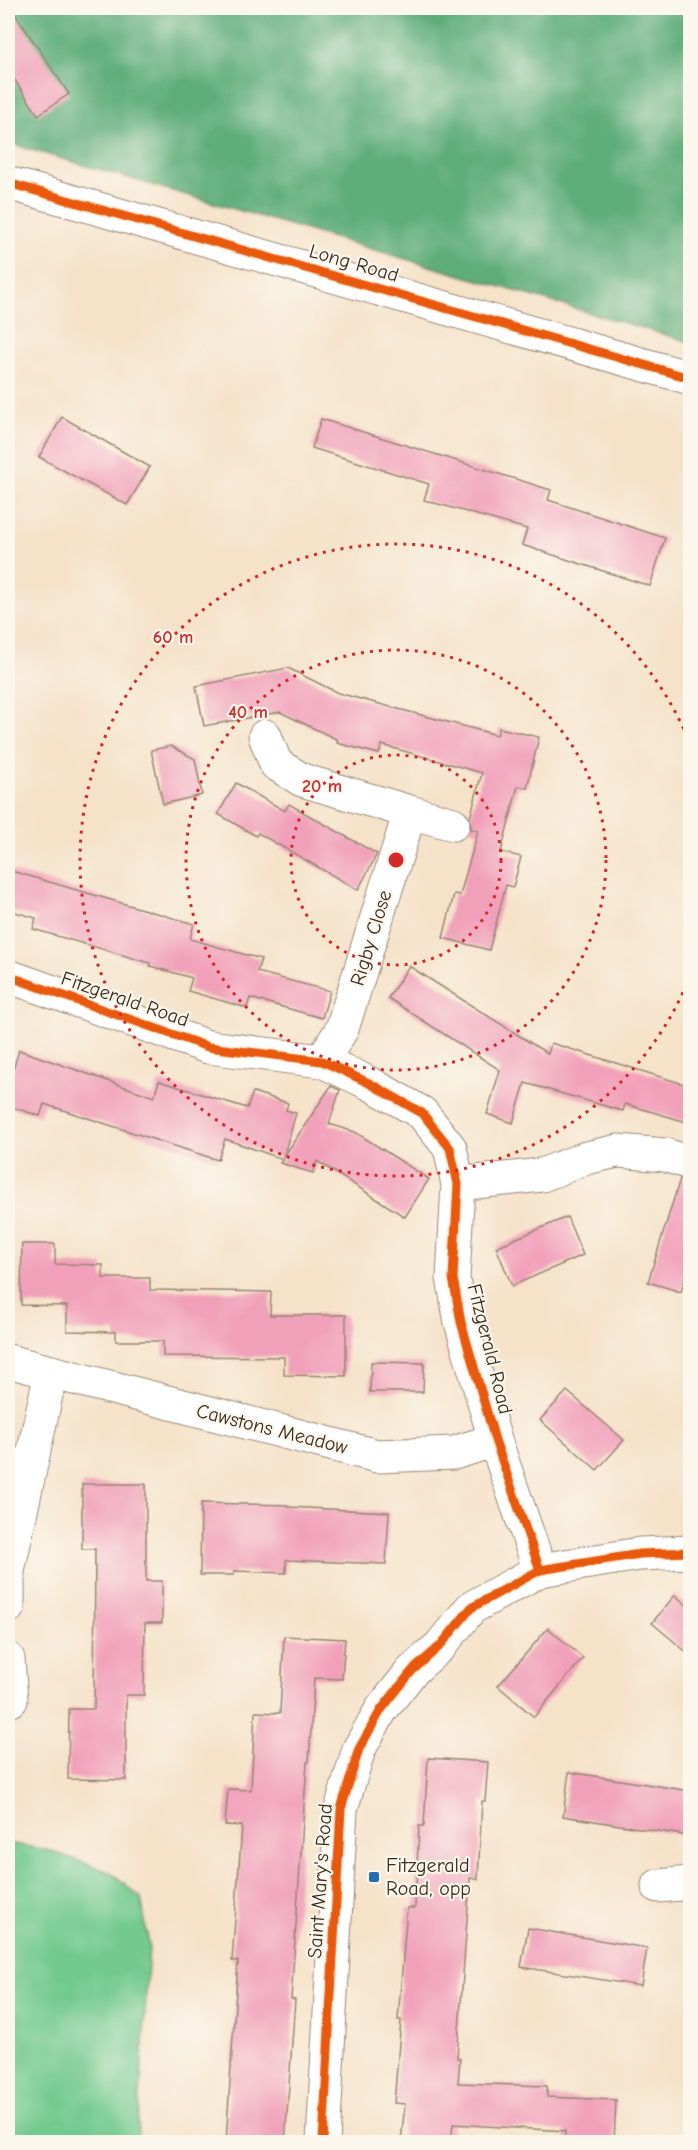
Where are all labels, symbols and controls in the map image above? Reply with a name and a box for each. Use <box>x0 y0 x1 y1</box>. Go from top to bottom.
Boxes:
street label: Long Road <box>307 239 401 287</box>
text: 60 m <box>153 627 193 648</box>
text: 40 m <box>228 702 268 723</box>
text: 20 m <box>302 776 342 797</box>
centre of rings <box>386 850 406 870</box>
street label: Rigby Close <box>346 887 396 989</box>
street label: Fitzgerald Road <box>58 966 192 1032</box>
street label: Fitzgerald Road <box>463 1282 517 1416</box>
street label: Cawstons Meadow <box>194 1399 350 1459</box>
street label: Saint Mary's Road <box>303 1803 337 1959</box>
place label: Fitzgerald Road, opp <box>386 1854 471 1900</box>
marker: Fitzgerald Road, opp <box>367 1870 381 1884</box>

